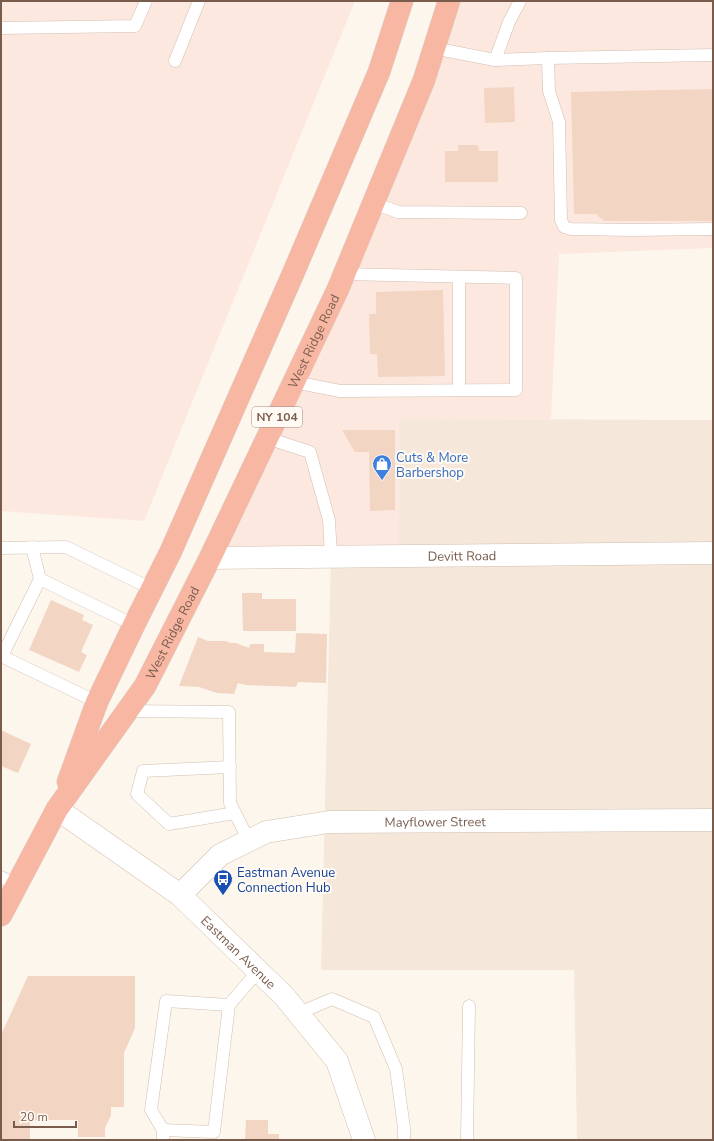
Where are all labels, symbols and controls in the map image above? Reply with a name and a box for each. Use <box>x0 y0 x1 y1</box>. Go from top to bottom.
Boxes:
street label: West Ridge Road <box>284 291 344 391</box>
road number: NY 104 <box>252 407 302 427</box>
place label: Cuts & More Barbershop <box>396 449 468 482</box>
shop icon: Cuts & More Barbershop <box>371 453 393 481</box>
street label: Devitt Road <box>428 547 496 566</box>
street label: West Ridge Road <box>142 583 204 683</box>
street label: Mayflower Street <box>385 813 486 832</box>
place label: Eastman Avenue Connection Hub <box>237 864 335 897</box>
bus stop icon: Eastman Avenue Connection Hub <box>212 868 234 896</box>
street label: Eastman Avenue <box>197 912 280 994</box>
scale bar <box>14 1103 76 1129</box>
text: 20 m <box>20 1109 48 1125</box>

